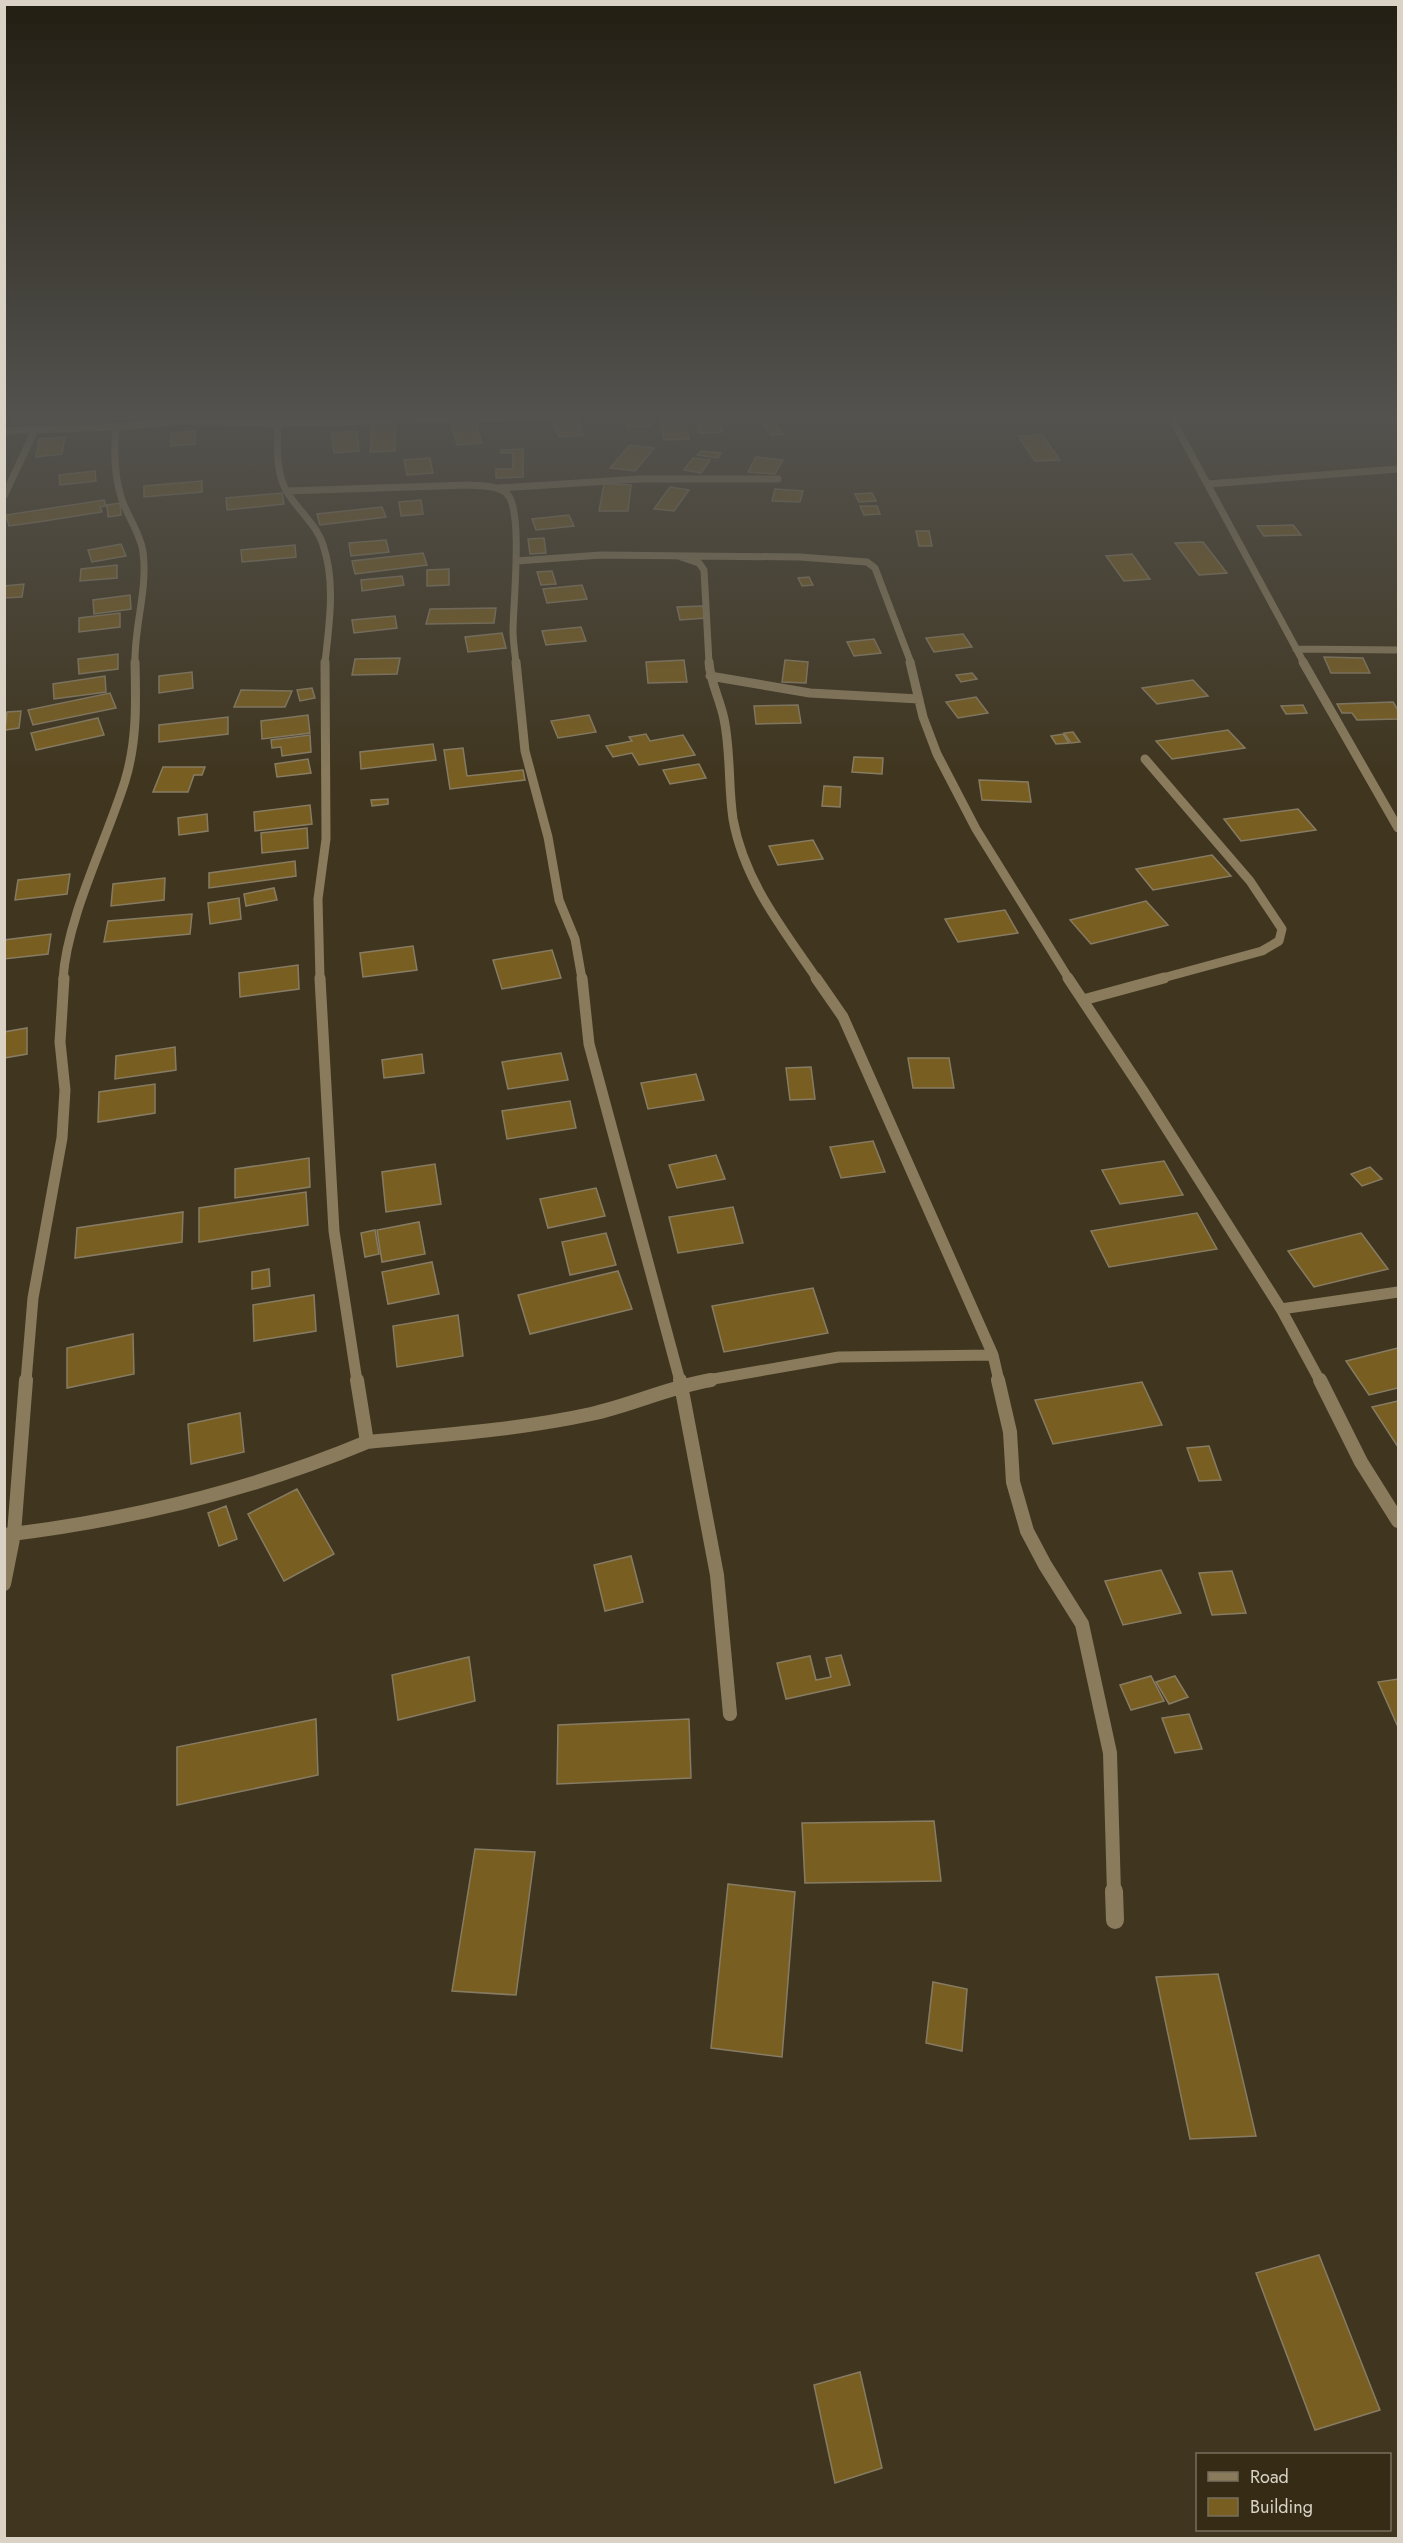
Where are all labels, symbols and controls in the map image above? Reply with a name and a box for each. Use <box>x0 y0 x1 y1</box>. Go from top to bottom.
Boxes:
legend <box>1196 2453 1391 2531</box>
text: Road <box>1250 2464 1289 2490</box>
text: Building <box>1250 2494 1313 2520</box>

